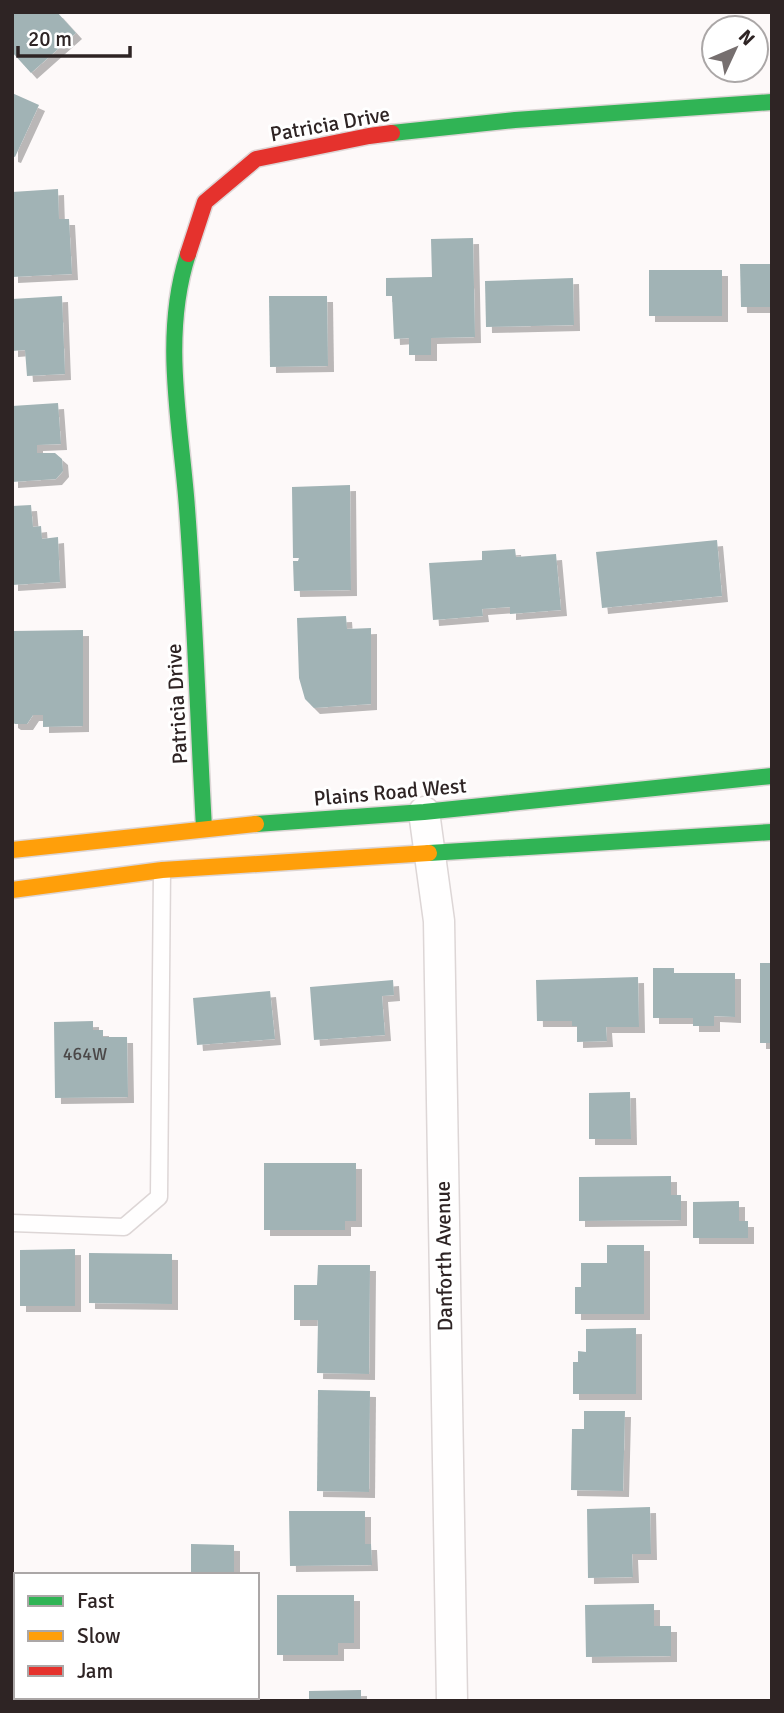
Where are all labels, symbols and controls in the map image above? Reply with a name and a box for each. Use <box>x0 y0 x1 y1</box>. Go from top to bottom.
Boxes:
scale bar <box>18 14 130 58</box>
north arrow <box>700 14 770 84</box>
text: N <box>733 25 760 51</box>
text: 20 m <box>28 26 72 52</box>
street label: Patricia Drive <box>268 101 392 147</box>
street label: Patricia Drive <box>161 643 193 765</box>
street label: Plains Road West <box>312 772 468 812</box>
house number: 464W <box>63 1043 107 1065</box>
street label: Danforth Avenue <box>430 1181 458 1331</box>
legend <box>14 1573 259 1699</box>
text: Fast <box>77 1588 114 1614</box>
text: Slow <box>77 1623 121 1649</box>
text: Jam <box>77 1658 113 1684</box>

